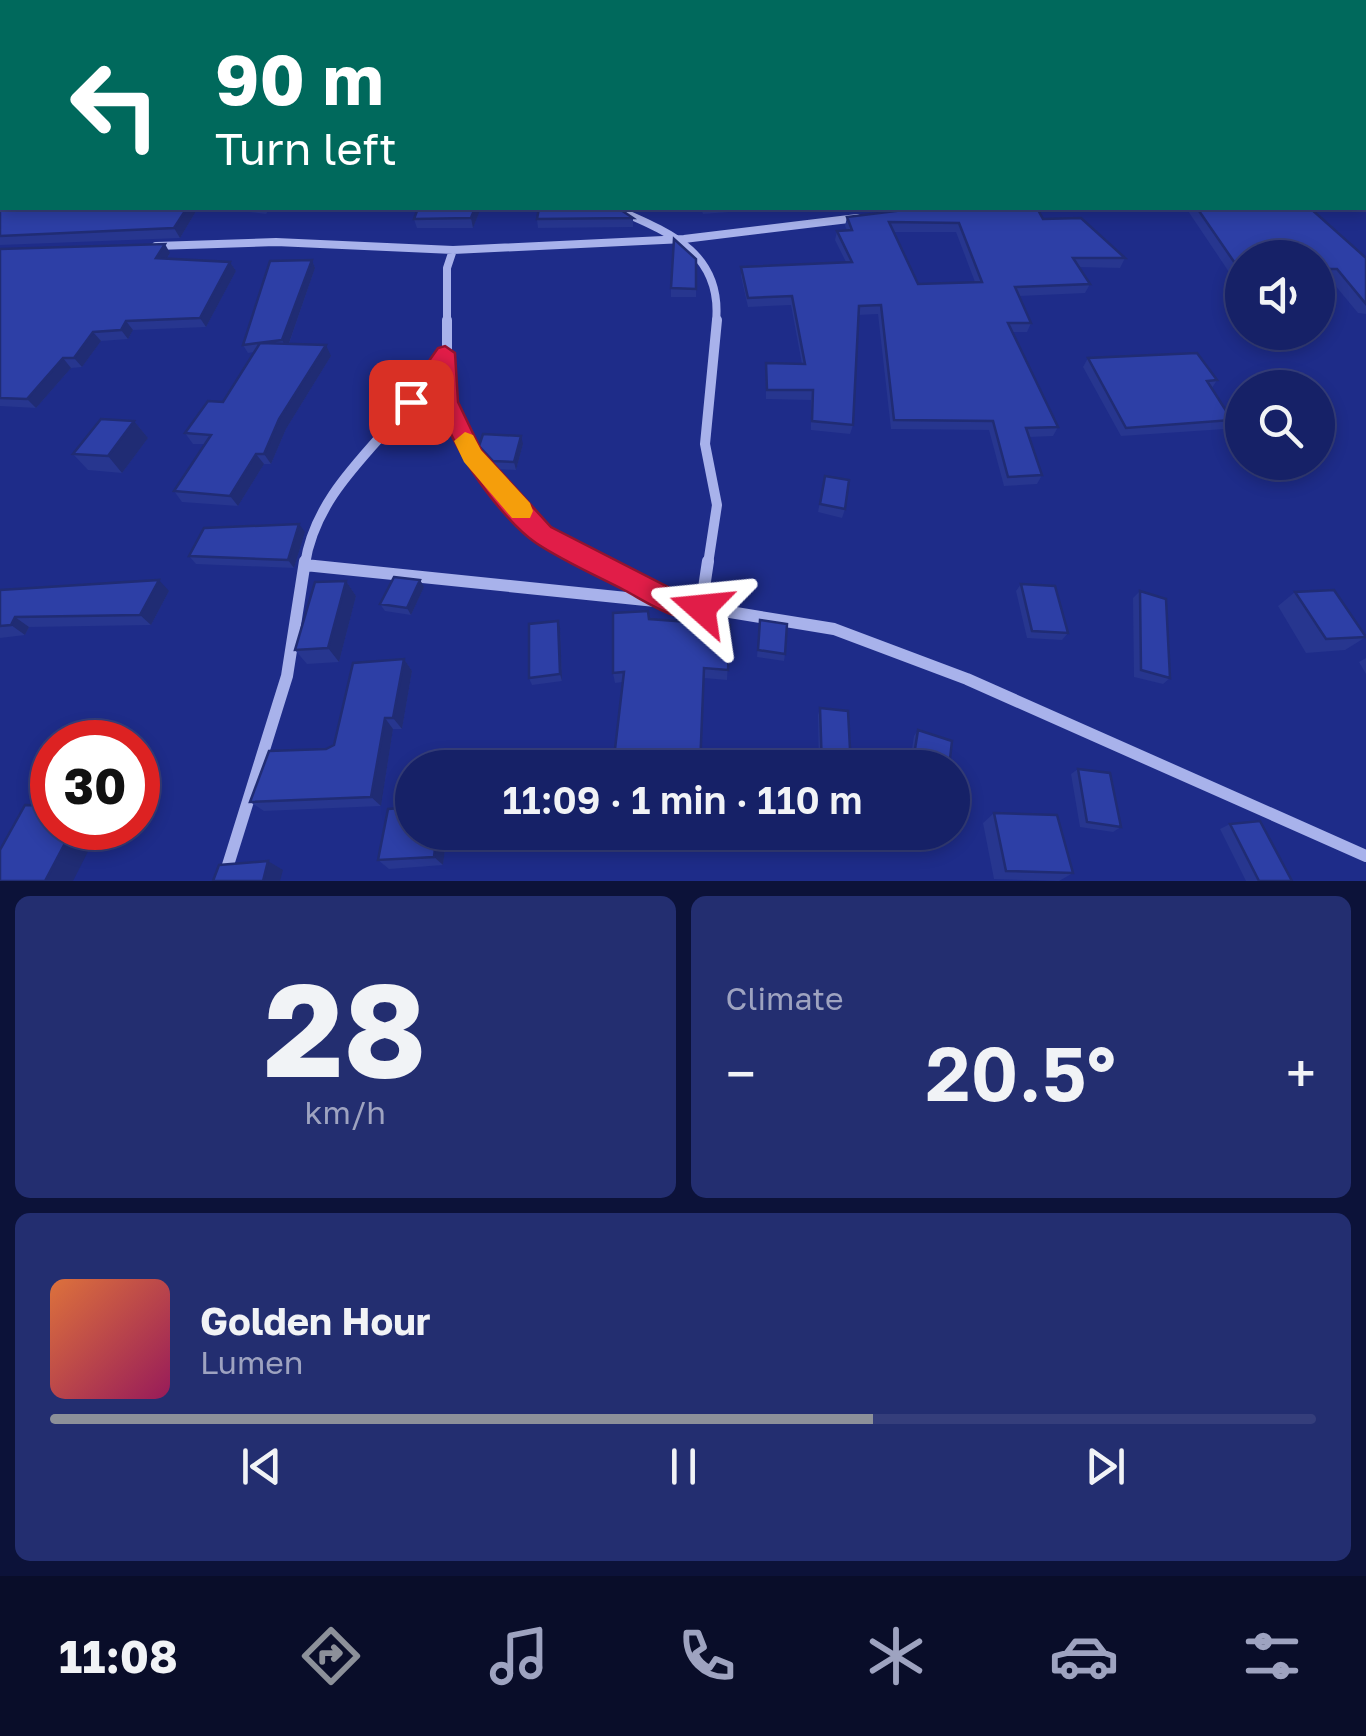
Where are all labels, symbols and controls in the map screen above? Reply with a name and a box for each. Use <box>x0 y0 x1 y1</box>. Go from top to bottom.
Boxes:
text: 90 m <box>215 36 384 120</box>
icon: left <box>50 40 180 170</box>
text: Turn left <box>215 121 397 175</box>
map controls <box>1225 240 1335 480</box>
button: sound <box>1225 240 1335 350</box>
pin <box>369 360 454 445</box>
button: search <box>1225 370 1335 480</box>
icon: arrive <box>384 375 439 430</box>
position arrow <box>649 556 753 660</box>
speed limit sign: 30 <box>30 720 160 850</box>
text: 11:09 · 1 min · 110 m <box>502 777 863 822</box>
text: 28 <box>264 950 427 1106</box>
text: Climate <box>726 979 844 1017</box>
text: 20.5° <box>926 1027 1116 1118</box>
text: − <box>726 1040 756 1106</box>
text: + <box>1286 1040 1316 1106</box>
text: km/h <box>305 1093 386 1131</box>
text: Golden Hour <box>200 1298 431 1343</box>
text: Lumen <box>200 1343 304 1381</box>
icon: previous <box>234 1439 289 1494</box>
icon: pause <box>656 1439 711 1494</box>
icon: next <box>1078 1439 1133 1494</box>
icon: directions <box>296 1621 366 1691</box>
icon: music <box>484 1621 554 1691</box>
icon: phone <box>672 1621 742 1691</box>
icon: climate <box>861 1621 931 1691</box>
icon: car <box>1049 1621 1119 1691</box>
icon: filters <box>1237 1621 1307 1691</box>
text: 11:08 <box>59 1629 178 1683</box>

